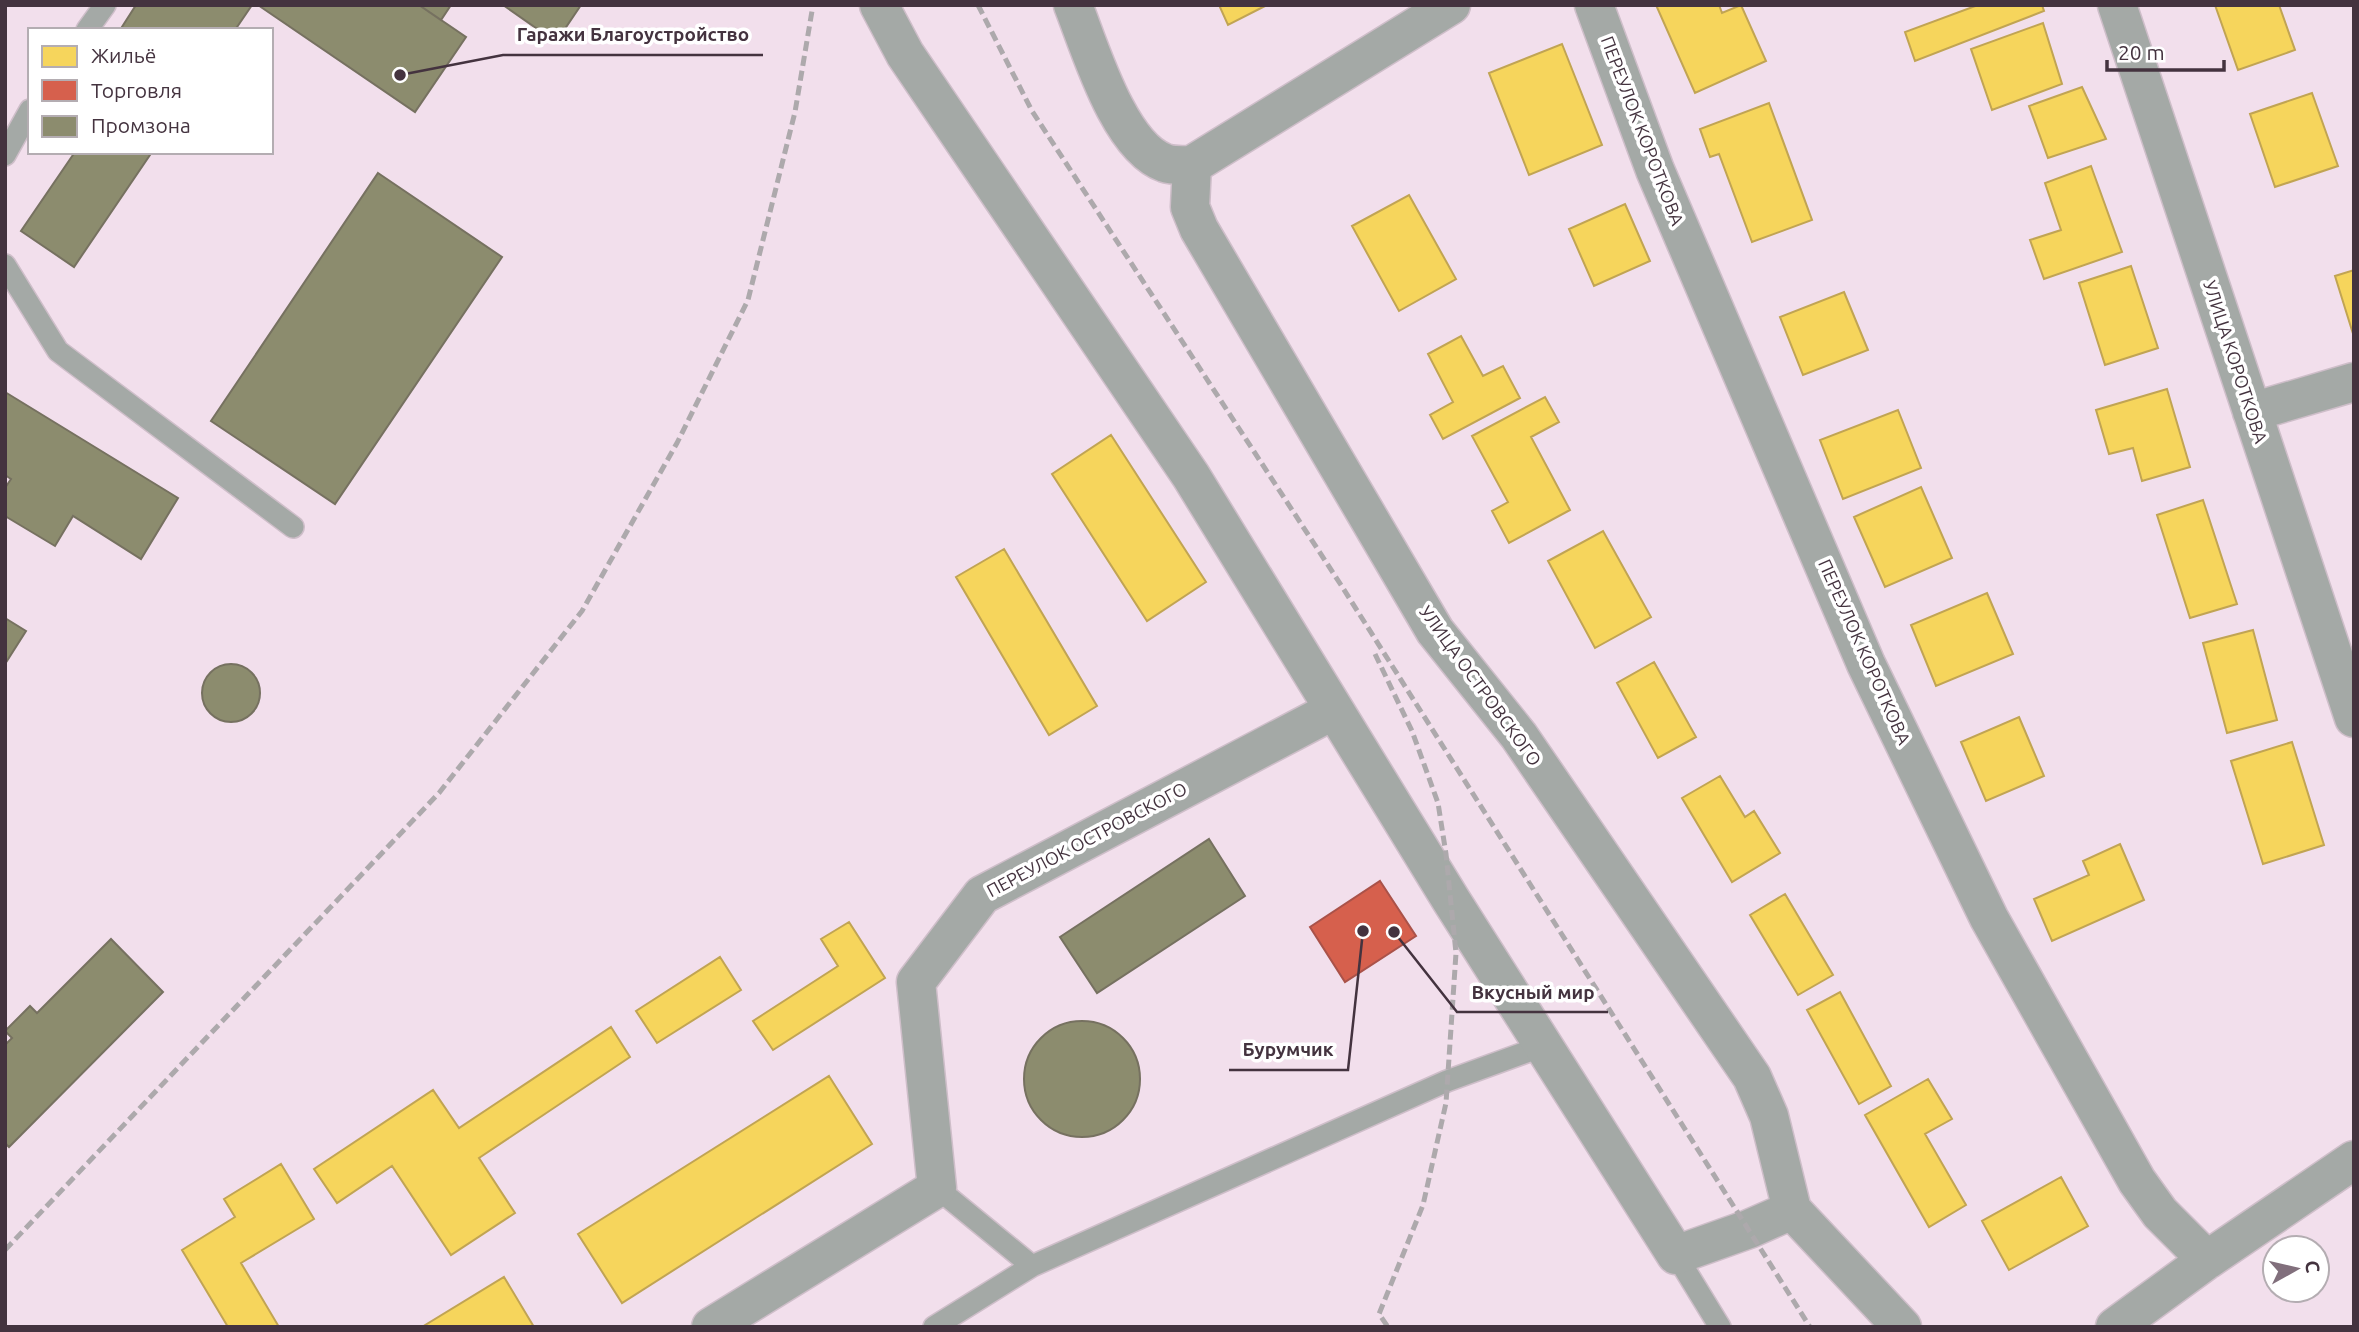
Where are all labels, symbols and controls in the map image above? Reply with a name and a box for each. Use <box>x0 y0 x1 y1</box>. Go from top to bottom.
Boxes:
callout: Гаражи Благоустройство <box>503 15 763 55</box>
text: Гаражи Благоустройство <box>517 23 749 45</box>
legend <box>28 28 273 154</box>
scale bar <box>2107 28 2224 72</box>
street label: ПЕРЕУЛОК КОРОТКОВА <box>1598 33 1688 228</box>
text: 20 m <box>2118 40 2165 64</box>
text: Жильё <box>91 43 156 67</box>
text: Торговля <box>91 78 182 102</box>
text: Промзона <box>91 113 191 137</box>
street label: УЛИЦА КОРОТКОВА <box>2200 278 2272 446</box>
street label: ПЕРЕУЛОК КОРОТКОВА <box>1815 556 1915 748</box>
street label: УЛИЦА ОСТРОВСКОГО <box>1416 601 1546 769</box>
street label: ПЕРЕУЛОК ОСТРОВСКОГО <box>983 778 1190 901</box>
callout: Вкусный мир <box>1457 972 1608 1012</box>
text: Вкусный мир <box>1471 981 1595 1003</box>
callout: Бурумчик <box>1229 1030 1348 1070</box>
text: Бурумчик <box>1243 1038 1334 1060</box>
north arrow <box>2261 1234 2331 1304</box>
text: С <box>2301 1259 2325 1274</box>

